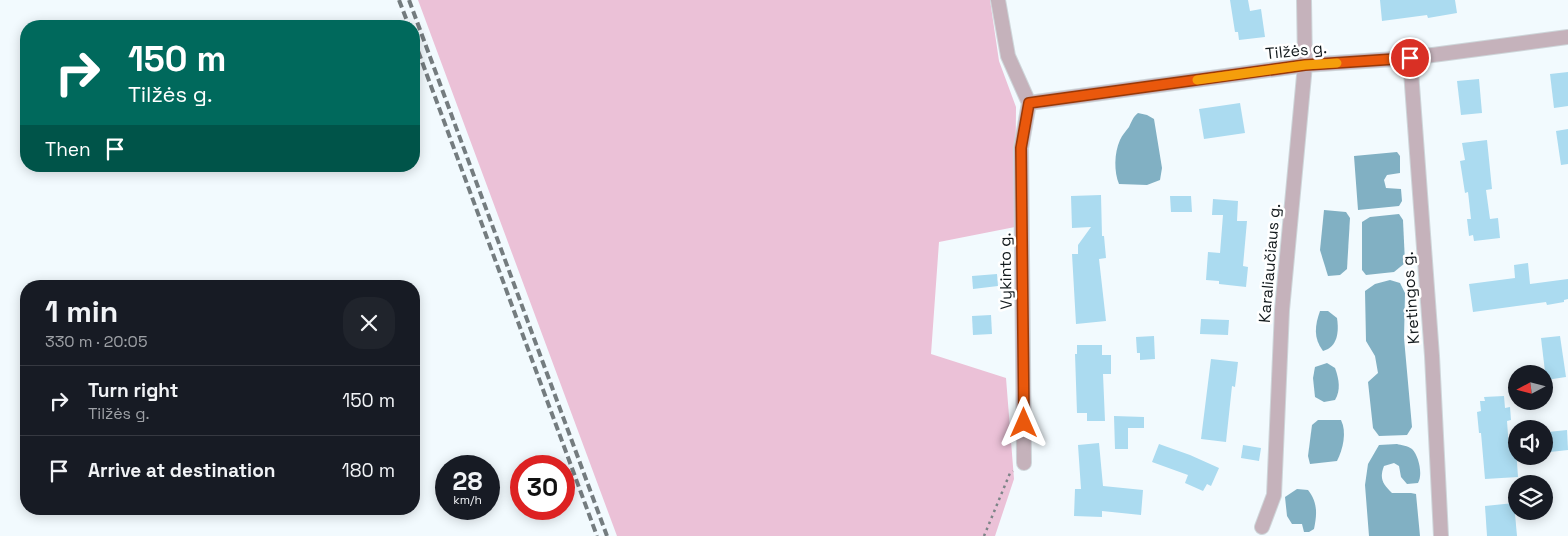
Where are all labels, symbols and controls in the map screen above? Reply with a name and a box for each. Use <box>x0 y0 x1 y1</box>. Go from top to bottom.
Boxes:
text: 150 m <box>128 37 226 81</box>
street label: Tilžės g. <box>1264 37 1328 64</box>
pin <box>1389 37 1431 79</box>
icon: right <box>45 40 110 105</box>
icon: arrive <box>1396 44 1424 72</box>
text: Tilžės g. <box>128 80 213 108</box>
icon: arrive <box>101 135 129 163</box>
text: Then <box>45 137 91 162</box>
street label: Karaliaučiaus g. <box>1254 203 1285 324</box>
street label: Vykinto g. <box>994 232 1017 310</box>
street label: Kretingos g. <box>1397 251 1424 345</box>
text: 1 min <box>45 292 118 331</box>
button: close <box>343 297 395 349</box>
text: 330 m · 20:05 <box>45 331 147 352</box>
north arrow <box>1508 365 1552 410</box>
map controls <box>1508 365 1553 520</box>
text: Turn right <box>88 378 178 403</box>
icon: right <box>45 387 73 415</box>
text: 150 m <box>342 388 395 413</box>
position arrow <box>997 396 1049 448</box>
text: Tilžės g. <box>88 403 149 424</box>
button: sound <box>1508 420 1553 465</box>
speed limit sign: 30 <box>510 455 575 520</box>
icon: arrive <box>45 457 73 485</box>
text: Arrive at destination <box>88 458 276 483</box>
text: 180 m <box>342 458 395 483</box>
text: 28 <box>453 465 482 497</box>
button: layers <box>1508 475 1553 520</box>
text: km/h <box>453 492 482 508</box>

